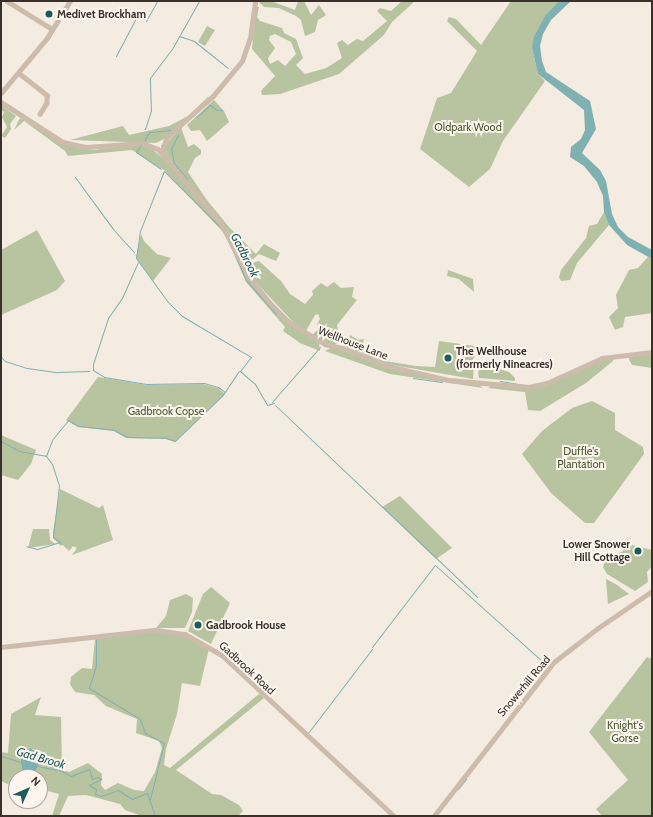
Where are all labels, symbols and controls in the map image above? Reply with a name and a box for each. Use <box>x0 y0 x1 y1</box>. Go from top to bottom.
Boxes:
place label: Medivet Brockham <box>57 7 146 21</box>
marker: Medivet Brockham <box>44 9 54 19</box>
park label: Oldpark Wood <box>434 120 502 134</box>
water label: Gadbrook <box>228 231 262 279</box>
street label: Wellhouse Lane <box>316 324 390 362</box>
place label: The Wellhouse (formerly Nineacres) <box>456 345 553 371</box>
marker: The Wellhouse (formerly Nineacres) <box>443 353 453 363</box>
park label: Gadbrook Copse <box>128 404 204 418</box>
park label: Duffle's Plantation <box>557 445 605 471</box>
place label: Lower Snower Hill Cottage <box>563 538 630 564</box>
marker: Lower Snower Hill Cottage <box>633 546 643 556</box>
place label: Gadbrook House <box>206 618 286 632</box>
marker: Gadbrook House <box>193 620 203 630</box>
street label: Gadbrook Road <box>216 639 278 697</box>
street label: Snowerhill Road <box>495 653 553 719</box>
park label: Knight's Gorse <box>607 719 643 745</box>
water label: Gad Brook <box>15 744 67 772</box>
north arrow <box>8 769 48 809</box>
text: N <box>28 774 43 789</box>

